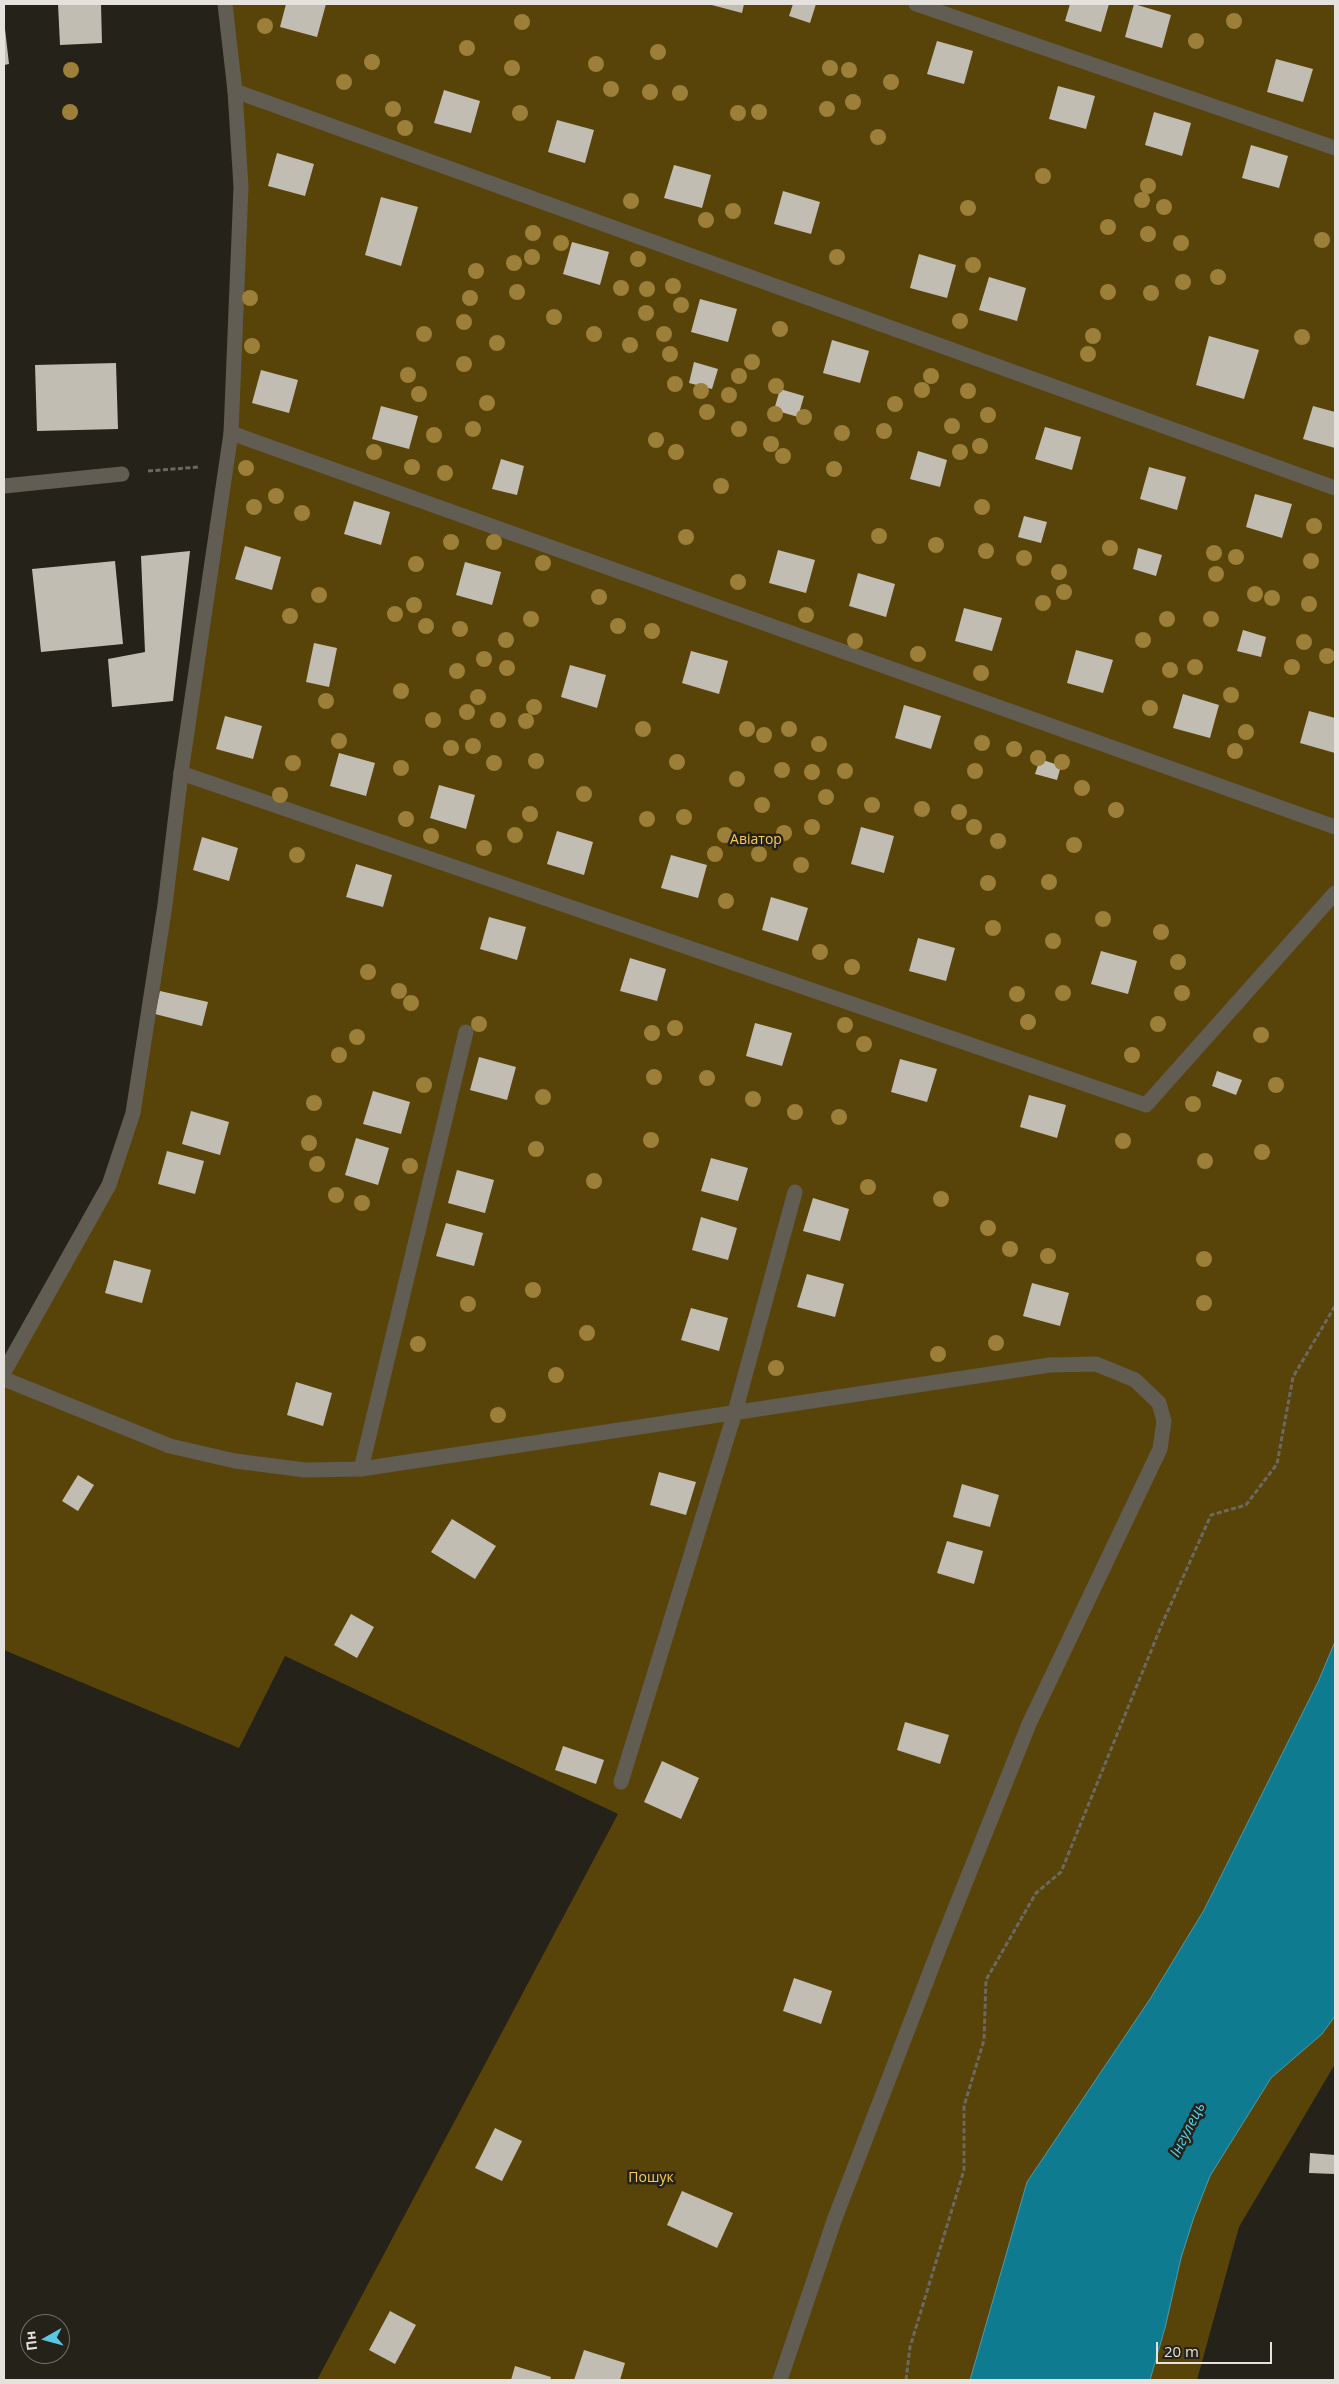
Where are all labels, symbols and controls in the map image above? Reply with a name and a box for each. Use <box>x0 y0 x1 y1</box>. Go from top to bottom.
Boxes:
park label: Авіатор <box>730 832 782 848</box>
water label: Інгулець <box>1167 2100 1209 2160</box>
park label: Пошук <box>628 2170 674 2186</box>
north arrow <box>20 2314 70 2364</box>
text: Пн <box>20 2330 41 2352</box>
scale bar <box>1159 2332 1275 2364</box>
text: 20 m <box>1164 2341 1199 2361</box>

